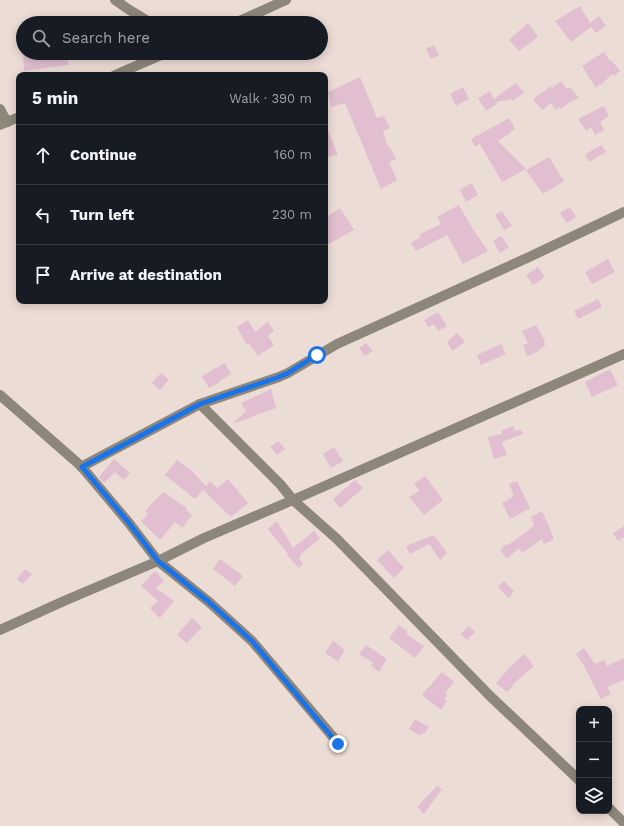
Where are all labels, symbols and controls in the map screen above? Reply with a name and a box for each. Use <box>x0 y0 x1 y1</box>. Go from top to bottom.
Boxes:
search box <box>16 16 328 60</box>
icon: search <box>30 27 52 49</box>
text: Search here <box>62 29 150 47</box>
text: 5 min <box>32 88 78 108</box>
text: Walk · 390 m <box>229 91 312 106</box>
icon: ahead <box>32 144 54 166</box>
text: Continue <box>70 146 137 164</box>
text: 160 m <box>274 147 312 162</box>
icon: left <box>32 204 54 226</box>
text: Turn left <box>70 206 134 224</box>
text: 230 m <box>272 207 312 222</box>
icon: arrive <box>32 264 54 286</box>
text: Arrive at destination <box>70 266 222 284</box>
route start <box>308 346 326 364</box>
map controls <box>576 706 612 814</box>
button: + <box>576 706 612 742</box>
route end <box>329 735 347 753</box>
button: − <box>576 742 612 778</box>
button: layers <box>576 778 612 814</box>

